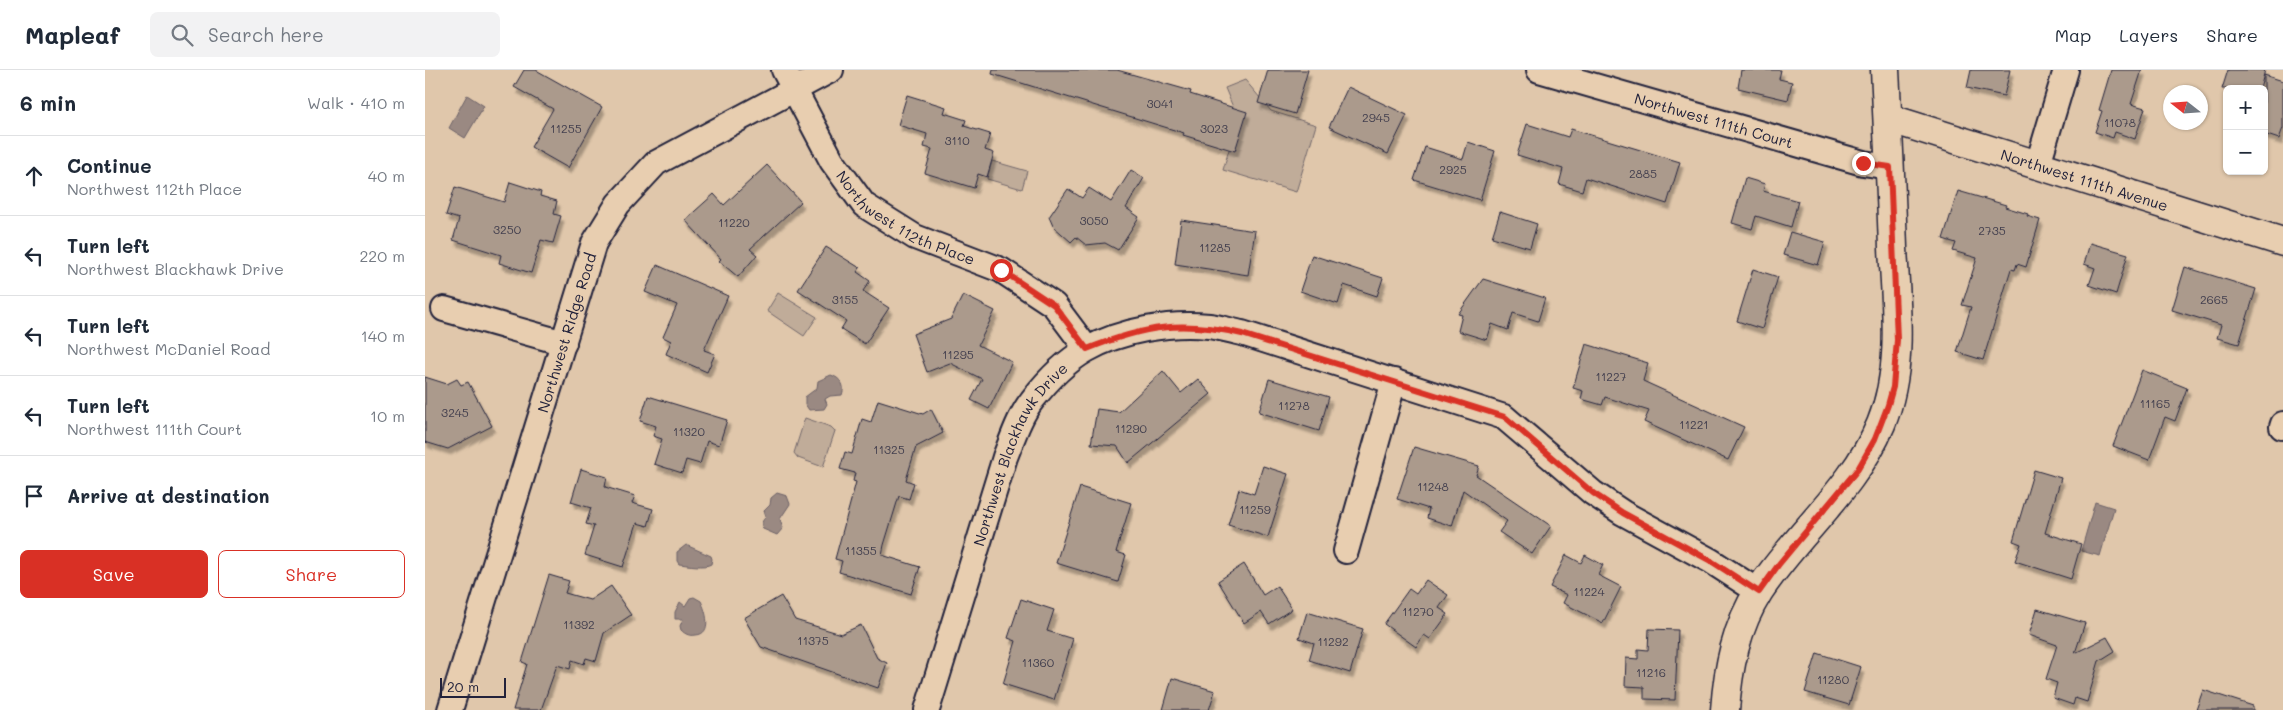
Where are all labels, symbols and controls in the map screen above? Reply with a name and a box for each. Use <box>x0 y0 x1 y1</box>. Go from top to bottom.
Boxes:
search box <box>150 12 500 57</box>
text: Mapleaf <box>25 19 120 50</box>
icon: search <box>168 21 196 49</box>
text: Search here <box>208 22 324 47</box>
text: Map <box>2055 23 2091 47</box>
text: Layers <box>2119 23 2178 47</box>
text: Share <box>2206 23 2258 47</box>
north arrow <box>2163 85 2208 130</box>
map controls <box>2223 85 2268 175</box>
button: + <box>2223 85 2268 130</box>
street label: Northwest 111th Court <box>1632 88 1796 152</box>
text: 6 min <box>20 89 76 116</box>
text: Walk · 410 m <box>307 92 405 113</box>
house number: 3041 <box>1147 95 1173 111</box>
house number: 2945 <box>1362 109 1390 125</box>
house number: 11078 <box>2104 114 2136 130</box>
house number: 11255 <box>550 120 582 136</box>
house number: 3023 <box>1200 120 1228 136</box>
button: − <box>2223 130 2268 175</box>
house number: 3110 <box>944 132 970 148</box>
street label: Northwest 111th Avenue <box>1998 144 2171 215</box>
route end <box>1852 152 1875 175</box>
text: Continue <box>67 153 152 178</box>
house number: 2925 <box>1439 161 1467 177</box>
icon: ahead <box>20 162 48 190</box>
text: 40 m <box>368 165 405 186</box>
house number: 2885 <box>1629 165 1657 181</box>
street label: Northwest 112th Place <box>832 166 978 269</box>
text: Northwest 112th Place <box>67 178 242 199</box>
house number: 3050 <box>1080 212 1109 228</box>
house number: 11220 <box>718 214 750 230</box>
house number: 3250 <box>493 221 522 237</box>
house number: 2735 <box>1978 222 2006 238</box>
text: Turn left <box>67 233 150 258</box>
house number: 11285 <box>1199 239 1231 255</box>
icon: left <box>20 242 48 270</box>
text: 220 m <box>359 245 405 266</box>
street label: Northwest Ridge Road <box>532 250 600 415</box>
text: Northwest Blackhawk Drive <box>67 258 284 279</box>
route start <box>990 259 1013 282</box>
house number: 3155 <box>832 291 858 307</box>
house number: 2665 <box>2200 291 2228 307</box>
text: Turn left <box>67 313 150 338</box>
icon: left <box>20 322 48 350</box>
text: 140 m <box>361 325 405 346</box>
text: Northwest McDaniel Road <box>67 338 270 359</box>
house number: 11295 <box>942 346 974 362</box>
street label: Northwest Blackhawk Drive <box>968 358 1071 548</box>
house number: 11227 <box>1596 368 1627 384</box>
text: Turn left <box>67 393 150 418</box>
house number: 11165 <box>2140 395 2170 411</box>
house number: 11278 <box>1278 397 1310 413</box>
icon: left <box>20 402 48 430</box>
house number: 3245 <box>441 404 469 420</box>
text: 10 m <box>370 405 405 426</box>
house number: 11221 <box>1679 416 1709 432</box>
text: Northwest 111th Court <box>67 418 242 439</box>
house number: 11290 <box>1115 420 1148 436</box>
house number: 11320 <box>673 423 706 439</box>
house number: 11325 <box>873 441 905 457</box>
house number: 11248 <box>1417 478 1449 494</box>
icon: arrive <box>20 482 48 510</box>
text: Arrive at destination <box>67 483 270 508</box>
house number: 11259 <box>1239 501 1271 517</box>
house number: 11355 <box>845 542 877 558</box>
button: Save <box>20 550 208 598</box>
button: Share <box>218 550 405 598</box>
house number: 11224 <box>1573 583 1605 599</box>
house number: 11270 <box>1402 603 1434 619</box>
house number: 11392 <box>563 616 595 632</box>
house number: 11375 <box>797 632 829 648</box>
house number: 11292 <box>1317 633 1349 649</box>
house number: 11360 <box>1022 654 1055 670</box>
house number: 11216 <box>1636 664 1666 680</box>
house number: 11280 <box>1817 671 1850 687</box>
scale bar <box>440 675 506 698</box>
text: 20 m <box>447 677 479 696</box>

